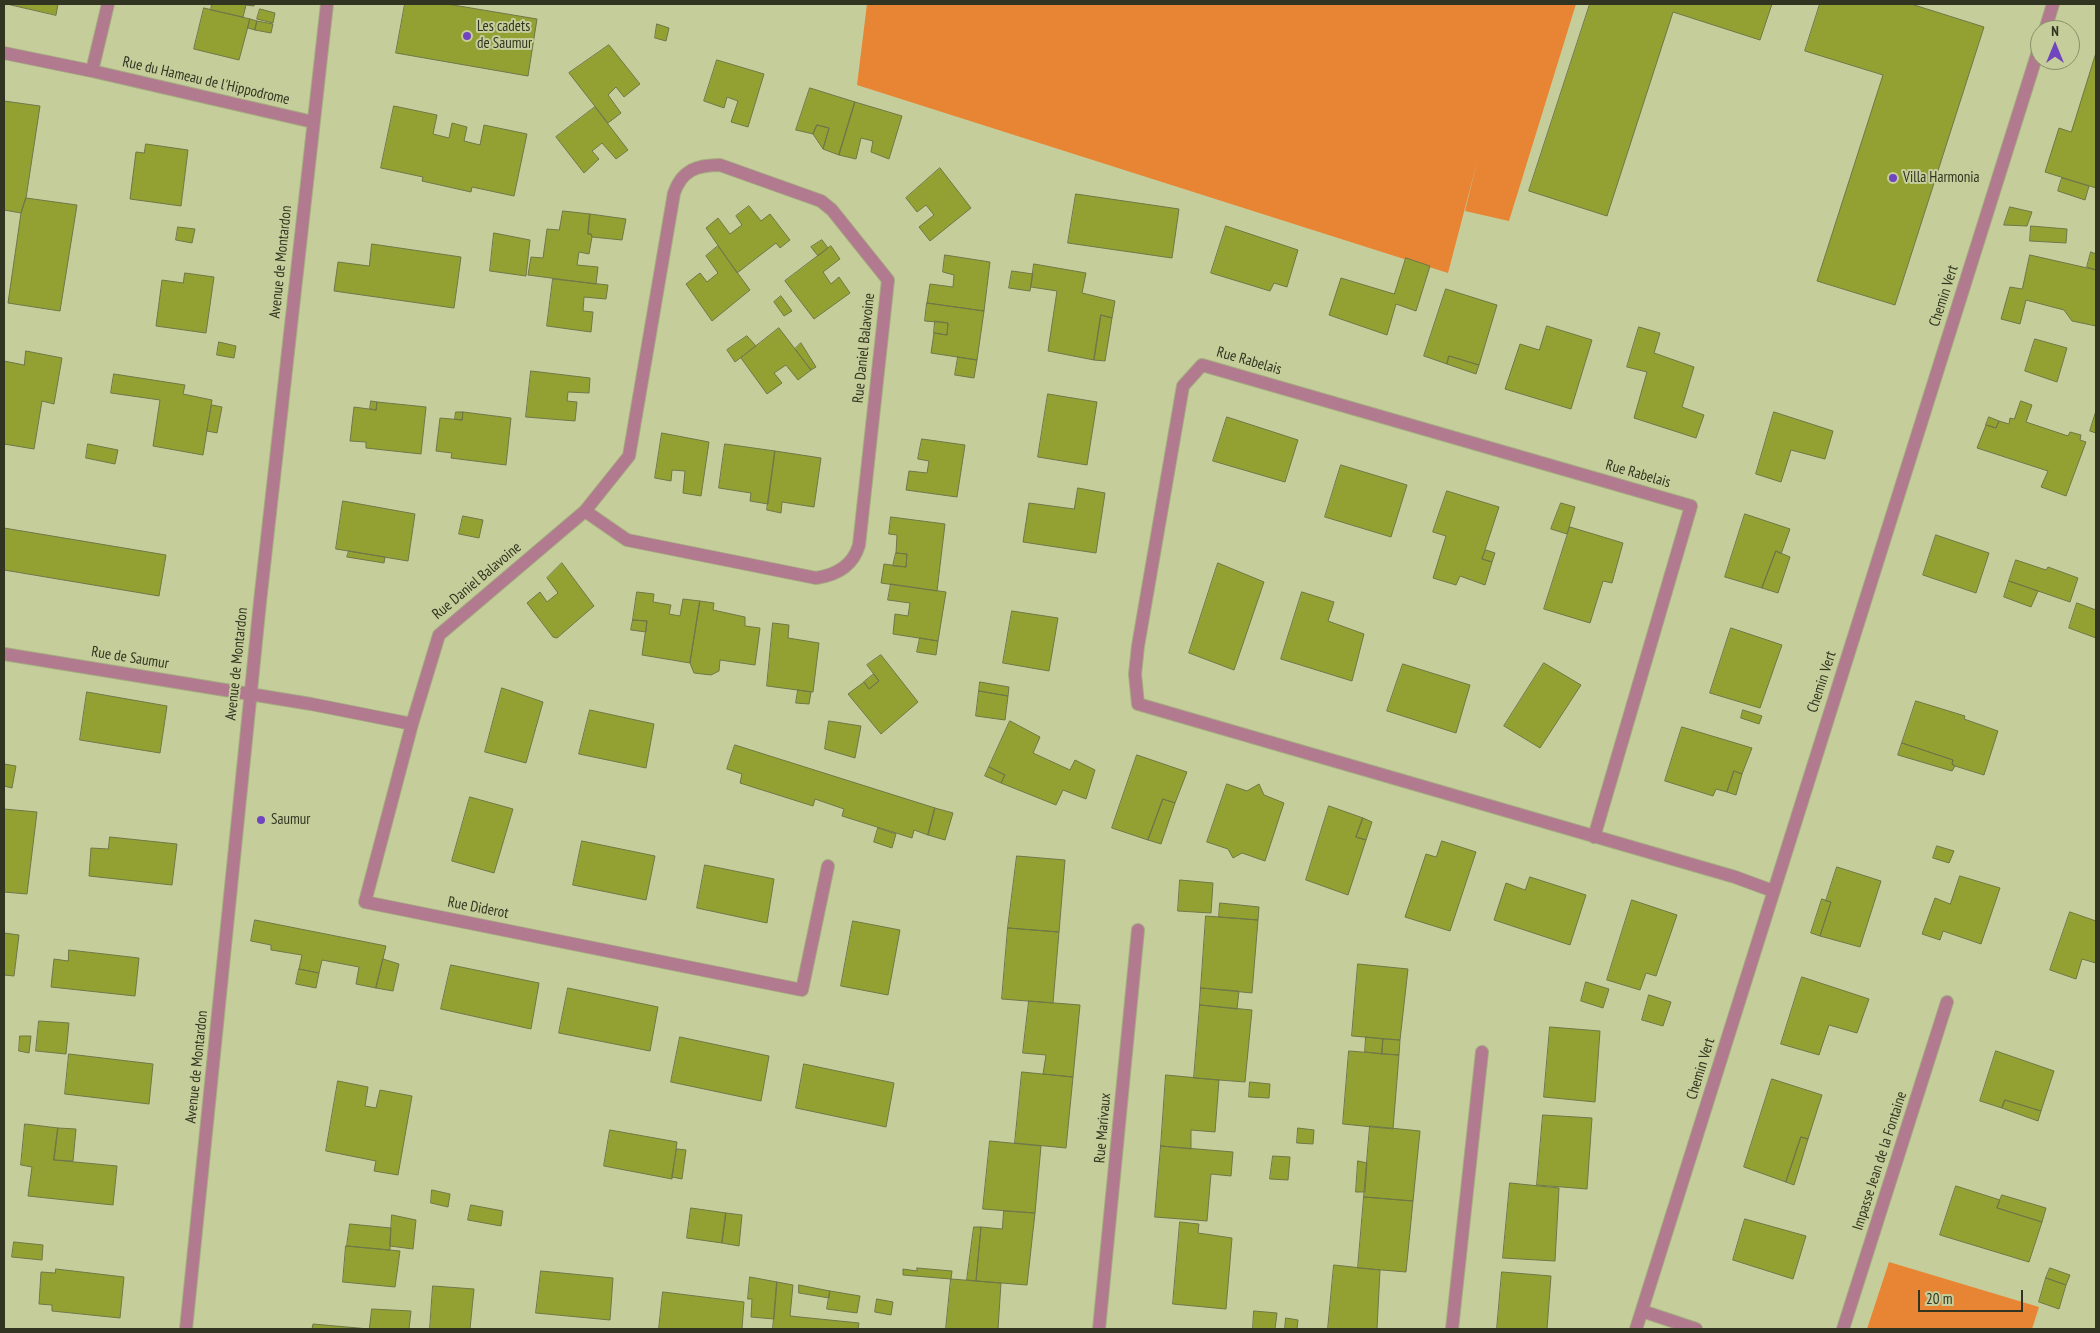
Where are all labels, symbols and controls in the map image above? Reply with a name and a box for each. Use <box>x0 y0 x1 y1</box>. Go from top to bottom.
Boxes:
place label: Les cadets de Saumur <box>477 18 532 53</box>
north arrow <box>2030 20 2080 70</box>
text: N <box>2051 22 2059 40</box>
marker: Les cadets de Saumur <box>461 30 473 42</box>
street label: Rue du Hameau de l'Hippodrome <box>121 53 291 109</box>
place label: Villa Harmonia <box>1903 169 1980 187</box>
marker: Villa Harmonia <box>1887 172 1899 184</box>
street label: Avenue de Montardon <box>266 205 296 319</box>
street label: Chemin Vert <box>1926 263 1962 329</box>
street label: Rue Daniel Balavoine <box>849 292 879 404</box>
street label: Rue Rabelais <box>1214 343 1284 379</box>
street label: Rue Rabelais <box>1603 456 1673 492</box>
street label: Rue Daniel Balavoine <box>429 539 525 623</box>
street label: Avenue de Montardon <box>222 607 252 721</box>
street label: Rue de Saumur <box>90 643 170 673</box>
street label: Chemin Vert <box>1804 649 1840 715</box>
place label: Saumur <box>271 811 310 829</box>
marker: Saumur <box>255 814 267 826</box>
street label: Rue Diderot <box>446 893 510 923</box>
street label: Avenue de Montardon <box>182 1010 212 1124</box>
street label: Chemin Vert <box>1683 1036 1719 1102</box>
street label: Impasse Jean de la Fontaine <box>1849 1089 1911 1233</box>
street label: Rue Marivaux <box>1091 1092 1115 1164</box>
scale bar <box>1920 1280 2025 1312</box>
text: 20 m <box>1926 1289 1952 1308</box>

